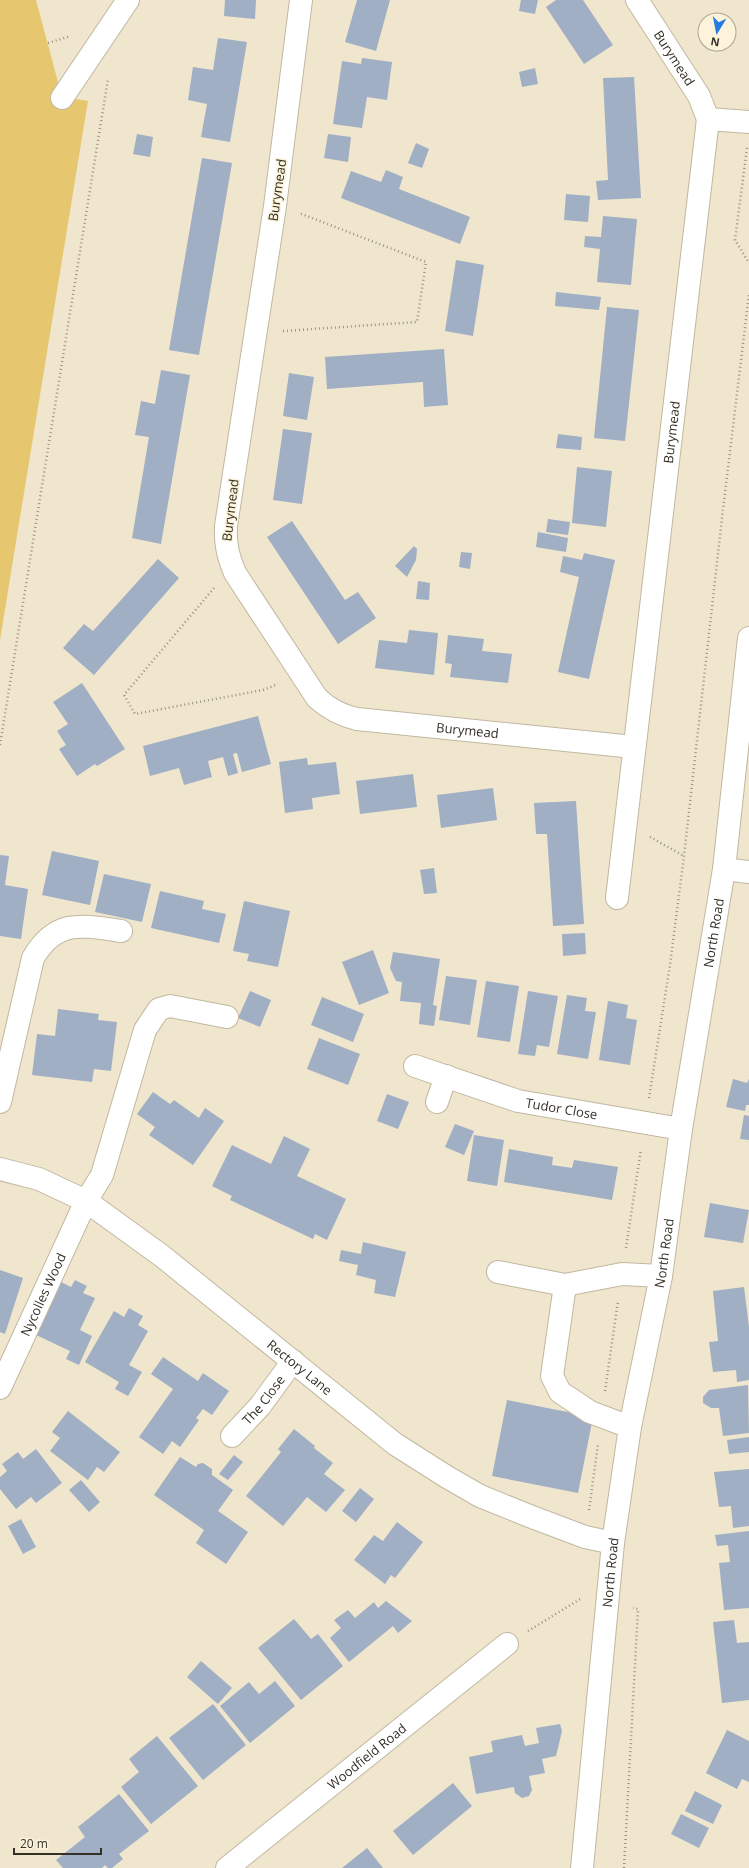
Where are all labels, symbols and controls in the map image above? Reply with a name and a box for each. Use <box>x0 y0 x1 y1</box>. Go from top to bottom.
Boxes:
north arrow <box>697 12 737 52</box>
street label: Burymead <box>650 27 699 89</box>
text: N <box>709 34 721 51</box>
street label: Burymead <box>264 158 290 222</box>
street label: Burymead <box>659 400 684 464</box>
street label: Burymead <box>217 478 243 542</box>
street label: Burymead <box>435 718 500 742</box>
street label: North Road <box>699 897 728 969</box>
street label: Tudor Close <box>524 1093 599 1123</box>
street label: North Road <box>650 1217 678 1289</box>
street label: Nycolles Wood <box>16 1250 70 1339</box>
street label: Rectory Lane <box>264 1335 336 1399</box>
street label: The Close <box>238 1371 289 1429</box>
street label: North Road <box>598 1536 623 1608</box>
street label: Woodfield Road <box>324 1719 410 1793</box>
scale bar <box>14 1830 101 1856</box>
text: 20 m <box>20 1835 48 1852</box>

